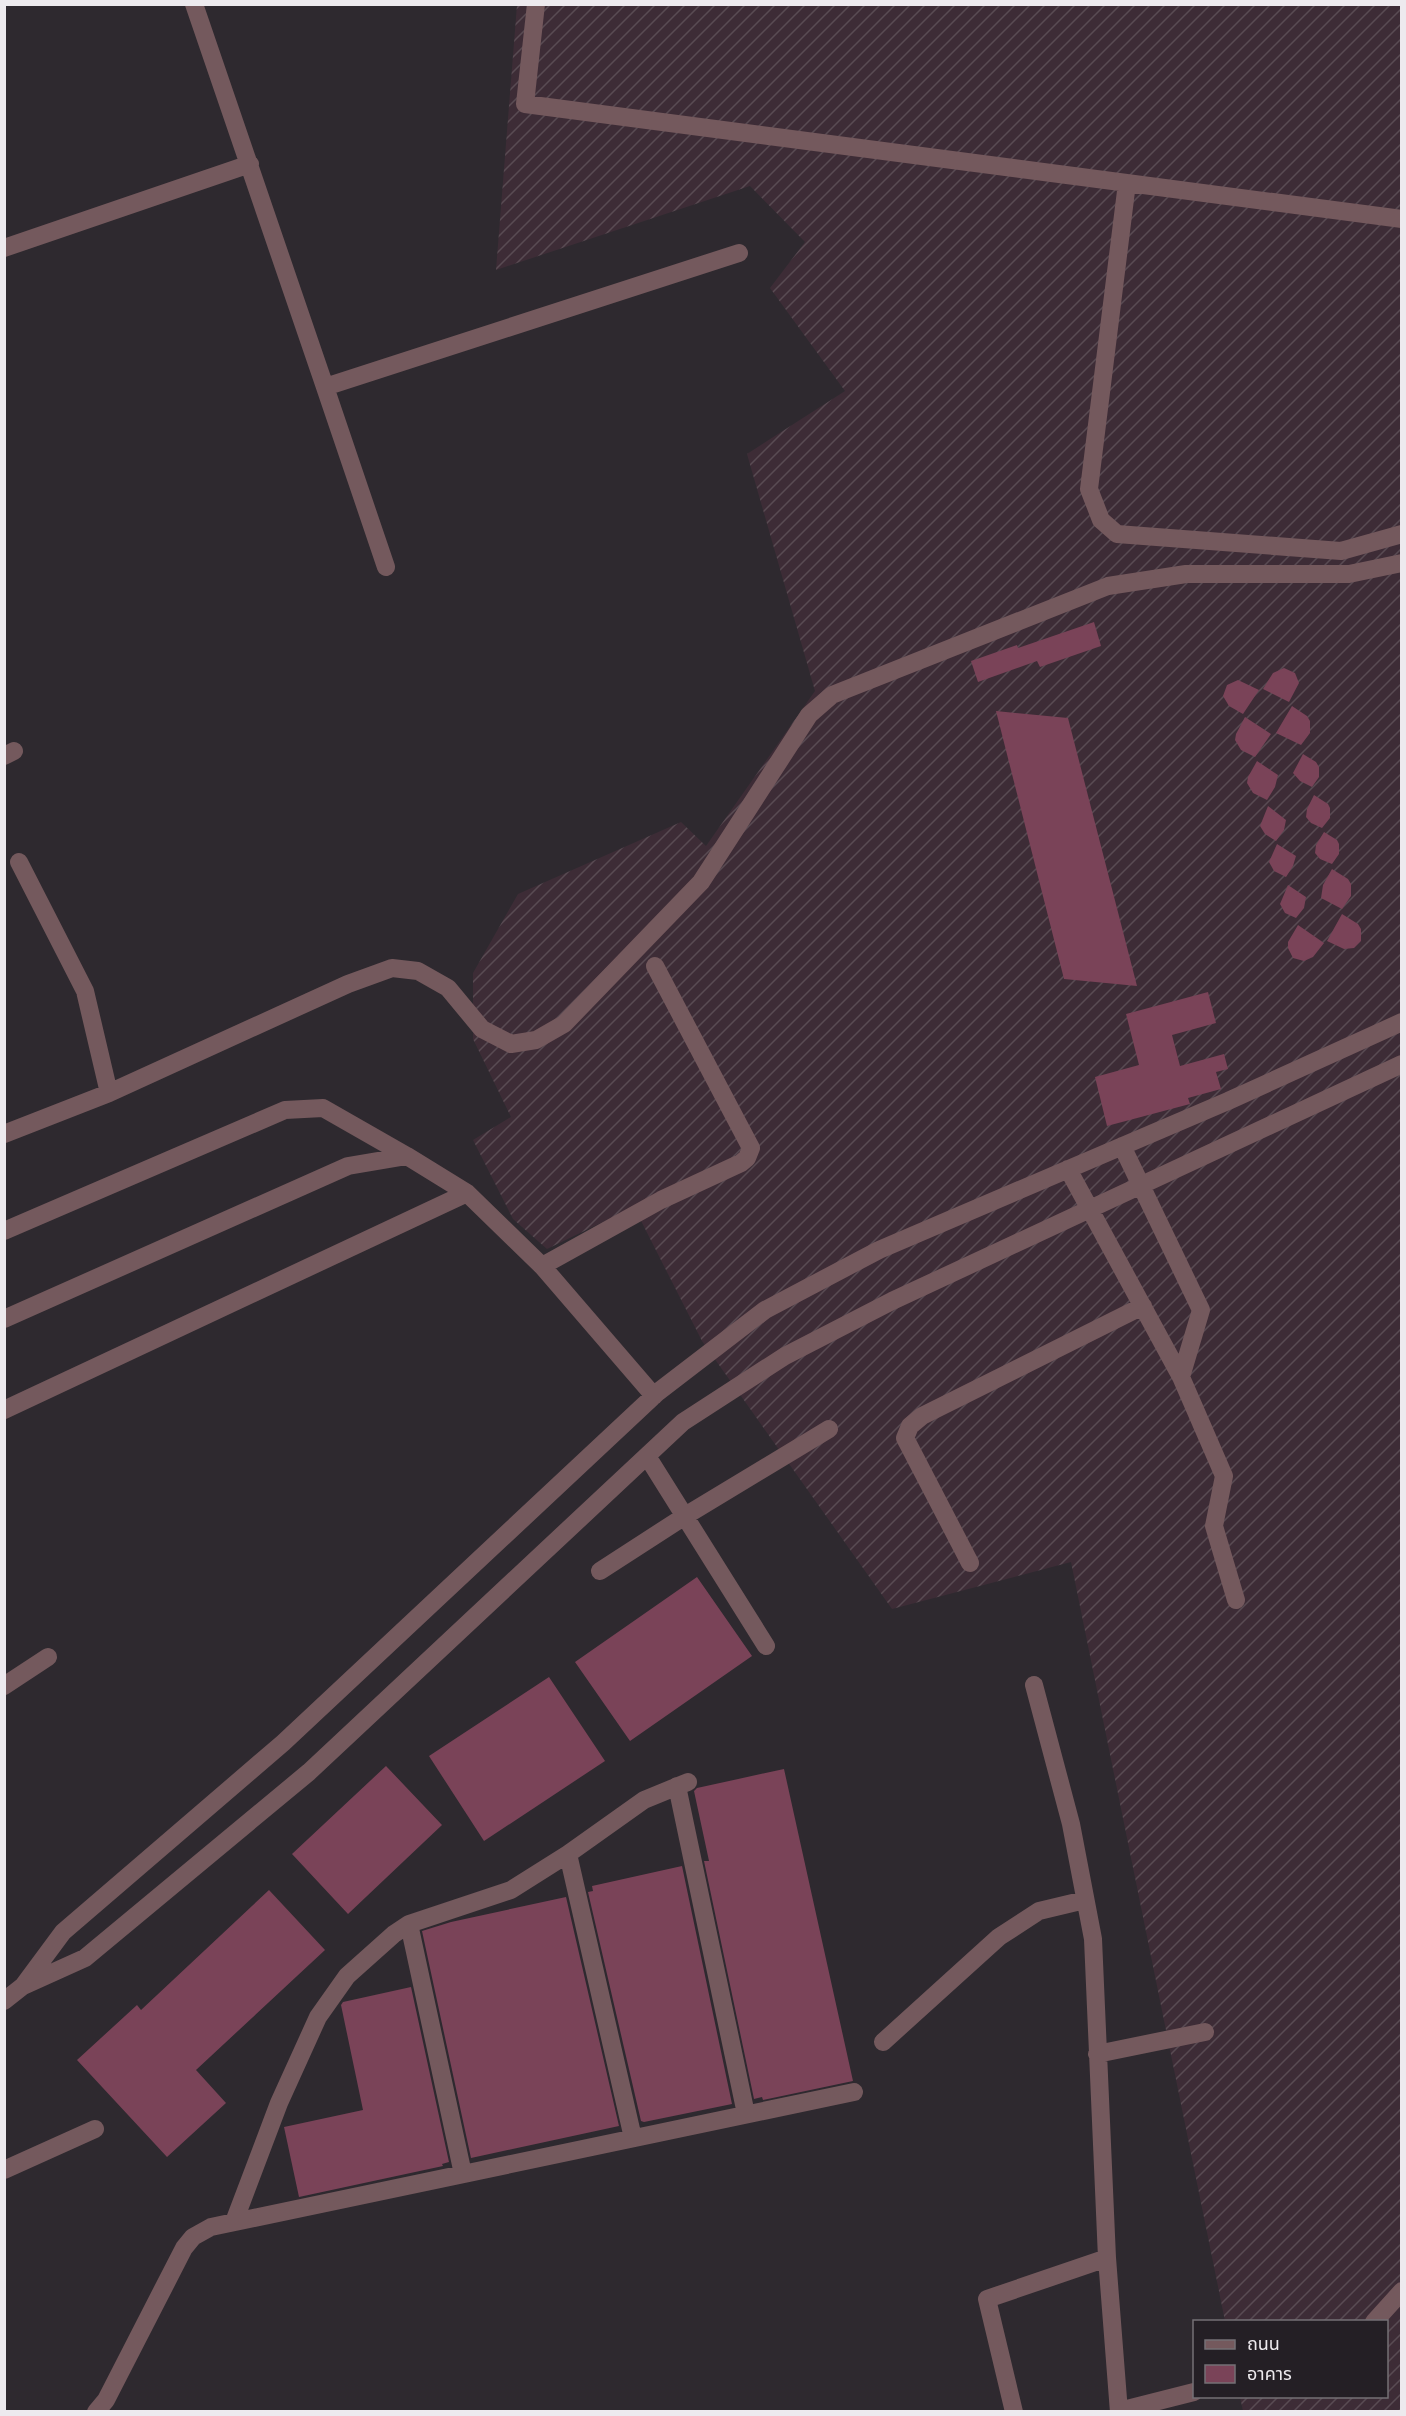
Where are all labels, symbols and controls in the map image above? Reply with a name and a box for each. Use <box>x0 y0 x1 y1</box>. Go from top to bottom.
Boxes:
legend <box>1193 2320 1388 2398</box>
text: ถนน <box>1247 2332 1280 2354</box>
text: อาคาร <box>1247 2362 1292 2384</box>

